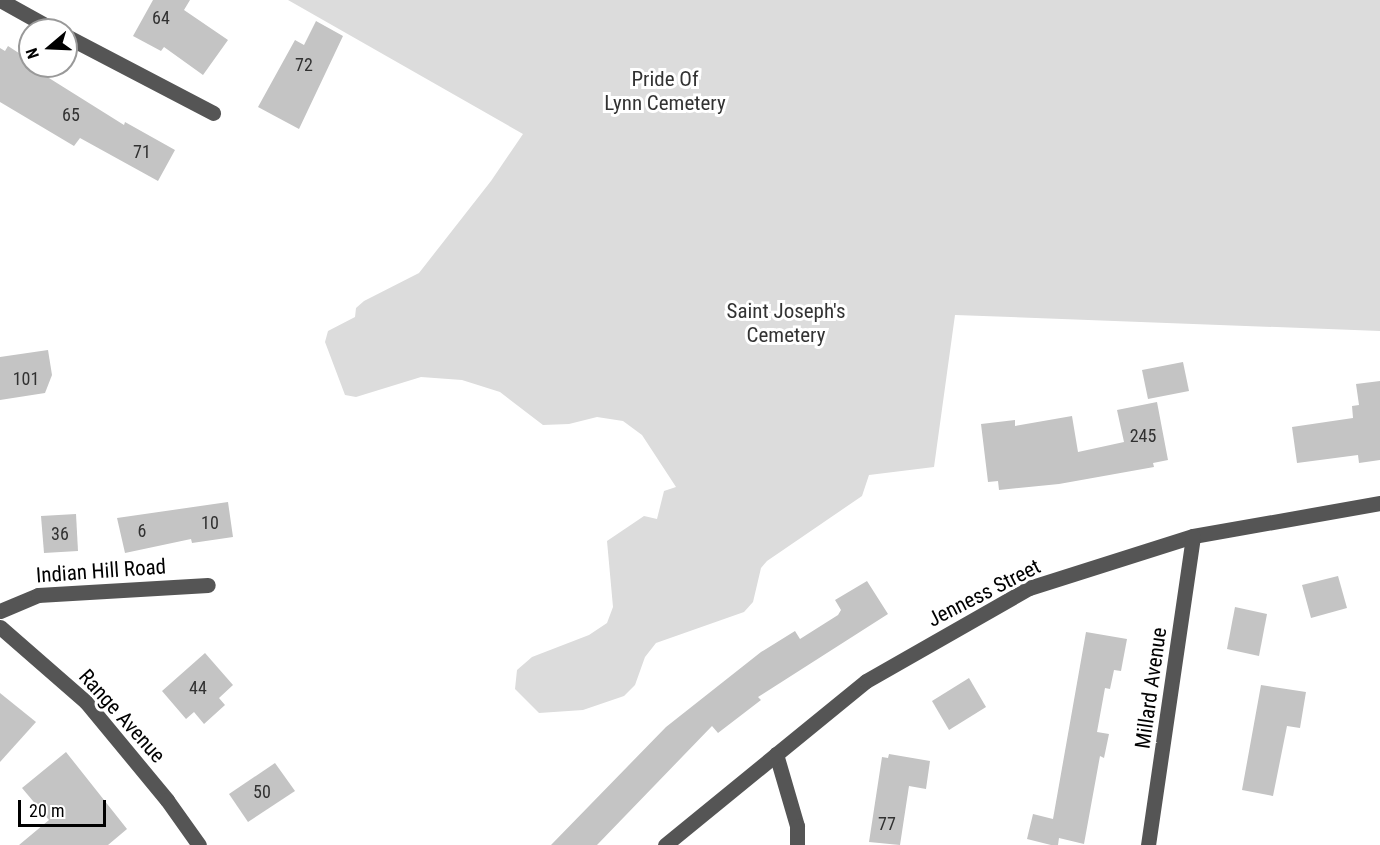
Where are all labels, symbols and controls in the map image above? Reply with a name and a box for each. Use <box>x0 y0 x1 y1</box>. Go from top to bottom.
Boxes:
house number: 64 <box>152 7 170 29</box>
north arrow <box>18 18 78 78</box>
text: N <box>22 46 43 61</box>
house number: 72 <box>295 54 313 76</box>
park label: Pride Of Lynn Cemetery <box>604 66 726 116</box>
house number: 65 <box>62 104 80 126</box>
house number: 71 <box>133 141 151 163</box>
park label: Saint Joseph's Cemetery <box>727 298 845 348</box>
house number: 101 <box>13 368 39 390</box>
house number: 245 <box>1130 425 1156 447</box>
house number: 10 <box>201 512 219 534</box>
house number: 6 <box>138 520 146 542</box>
house number: 36 <box>51 523 69 545</box>
street label: Indian Hill Road <box>35 554 167 588</box>
street label: Jenness Street <box>923 554 1045 632</box>
street label: Millard Avenue <box>1130 626 1172 750</box>
street label: Range Avenue <box>74 664 170 768</box>
house number: 44 <box>189 677 207 699</box>
house number: 50 <box>253 781 271 803</box>
scale bar <box>21 788 110 826</box>
text: 20 m <box>29 800 64 821</box>
house number: 77 <box>878 813 896 835</box>

